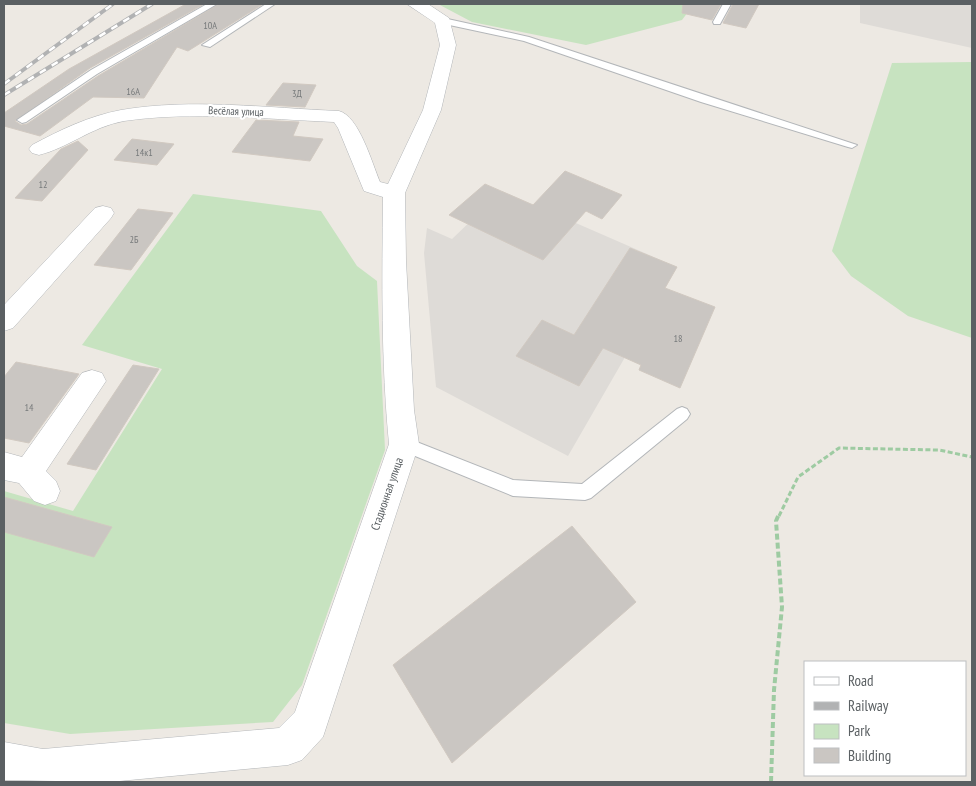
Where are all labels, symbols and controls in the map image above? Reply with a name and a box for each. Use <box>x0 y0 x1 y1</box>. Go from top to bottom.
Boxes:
house number: 10А <box>203 19 217 32</box>
house number: 16А <box>126 85 140 98</box>
house number: 3Д <box>292 87 303 100</box>
street label: Весёлая улица <box>208 103 264 119</box>
house number: 14к1 <box>135 146 153 159</box>
house number: 12 <box>39 178 48 191</box>
house number: 2Б <box>130 233 139 246</box>
house number: 18 <box>674 332 683 345</box>
house number: 14 <box>25 401 34 414</box>
street label: Стадионная улица <box>367 455 406 532</box>
legend <box>804 661 966 776</box>
text: Road <box>848 671 874 690</box>
text: Railway <box>848 696 889 715</box>
text: Park <box>848 721 870 740</box>
text: Building <box>848 746 891 765</box>

